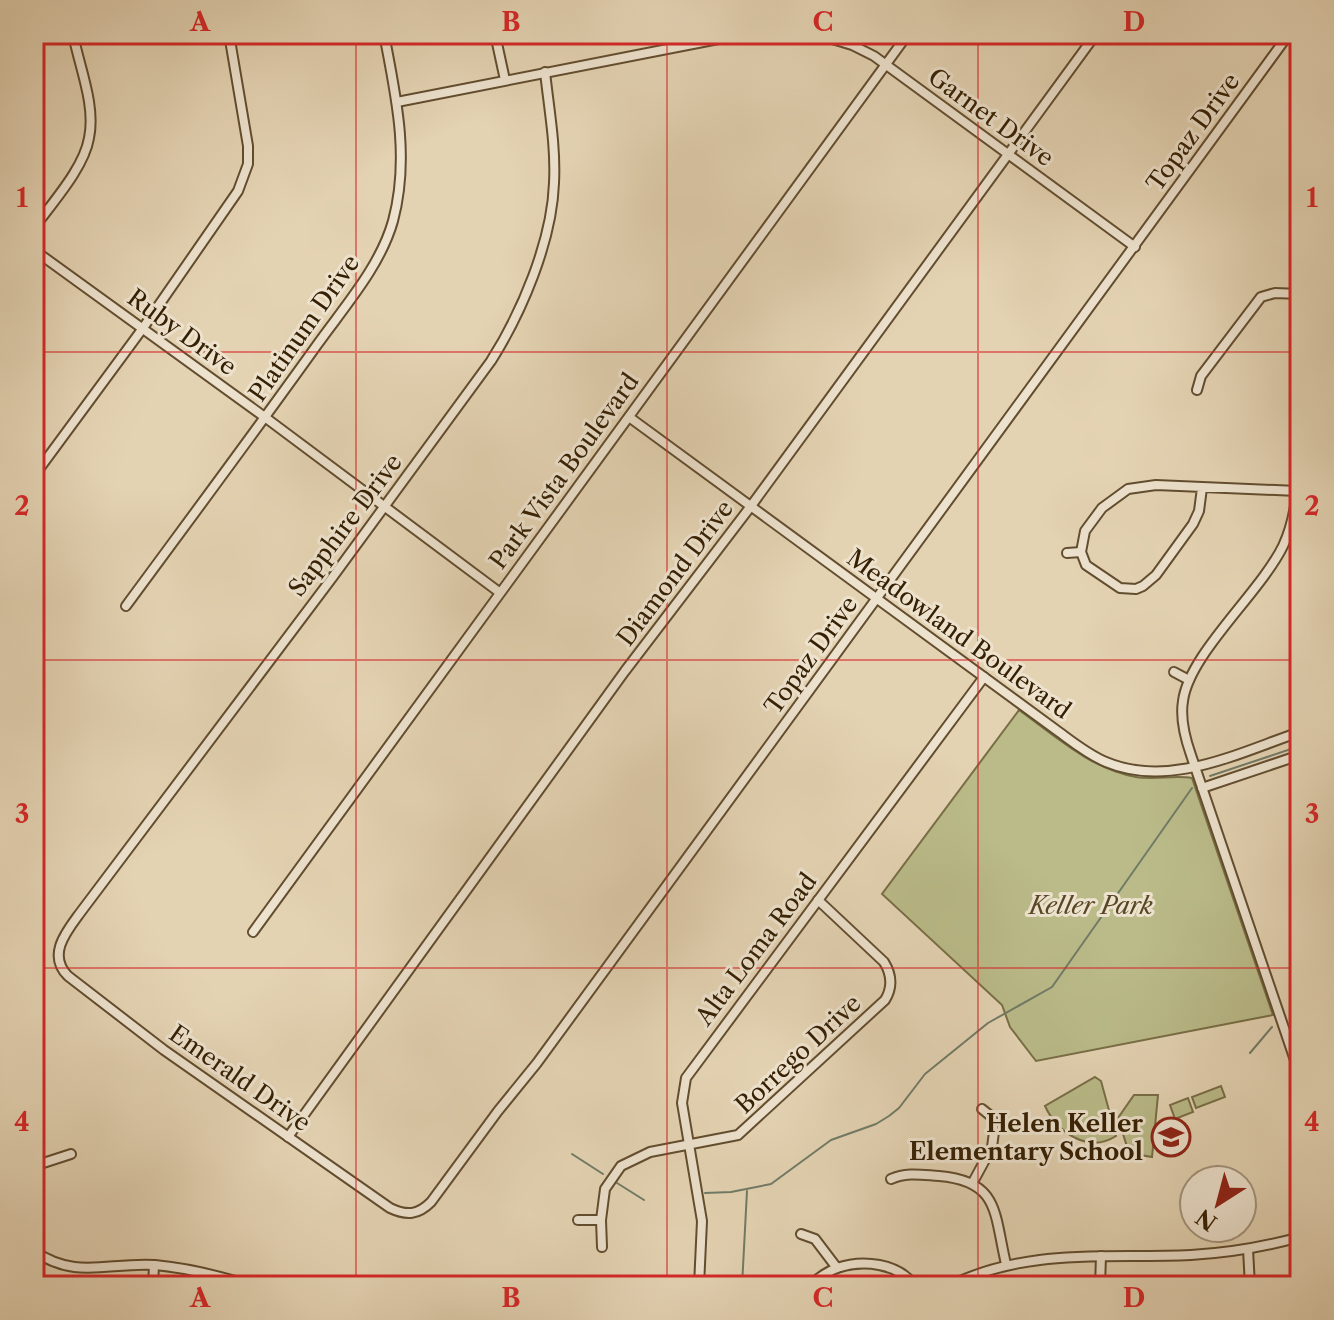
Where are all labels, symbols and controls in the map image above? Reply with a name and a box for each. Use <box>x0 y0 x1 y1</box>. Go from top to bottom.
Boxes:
text: A <box>189 6 211 38</box>
text: B <box>501 6 521 38</box>
text: C <box>813 6 833 38</box>
text: D <box>1123 6 1145 38</box>
street label: Garnet Drive <box>923 62 1059 172</box>
street label: Topaz Drive <box>1140 67 1246 197</box>
text: 1 <box>16 182 28 214</box>
text: 1 <box>1306 182 1318 214</box>
street label: Platinum Drive <box>243 249 365 407</box>
street label: Ruby Drive <box>122 283 242 381</box>
street label: Park Vista Boulevard <box>483 367 645 575</box>
street label: Sapphire Drive <box>282 448 408 602</box>
text: 2 <box>14 490 30 522</box>
text: 2 <box>1304 490 1320 522</box>
street label: Diamond Drive <box>611 494 739 652</box>
street label: Meadowland Boulevard <box>841 543 1077 725</box>
street label: Topaz Drive <box>758 590 864 720</box>
text: 3 <box>15 798 29 830</box>
text: 3 <box>1305 798 1319 830</box>
street label: Alta Loma Road <box>689 867 823 1032</box>
park label: Keller Park <box>1027 891 1153 920</box>
street label: Borrego Drive <box>729 989 867 1119</box>
street label: Emerald Drive <box>164 1019 316 1137</box>
text: 4 <box>14 1106 30 1138</box>
text: 4 <box>1304 1106 1320 1138</box>
place label: Helen Keller Elementary School <box>909 1109 1143 1166</box>
school or university icon: Helen Keller Elementary School <box>1150 1116 1192 1158</box>
north arrow <box>1178 1164 1258 1244</box>
text: N <box>1191 1203 1222 1236</box>
text: A <box>189 1282 211 1314</box>
text: B <box>501 1282 521 1314</box>
text: C <box>813 1282 833 1314</box>
text: D <box>1123 1282 1145 1314</box>

